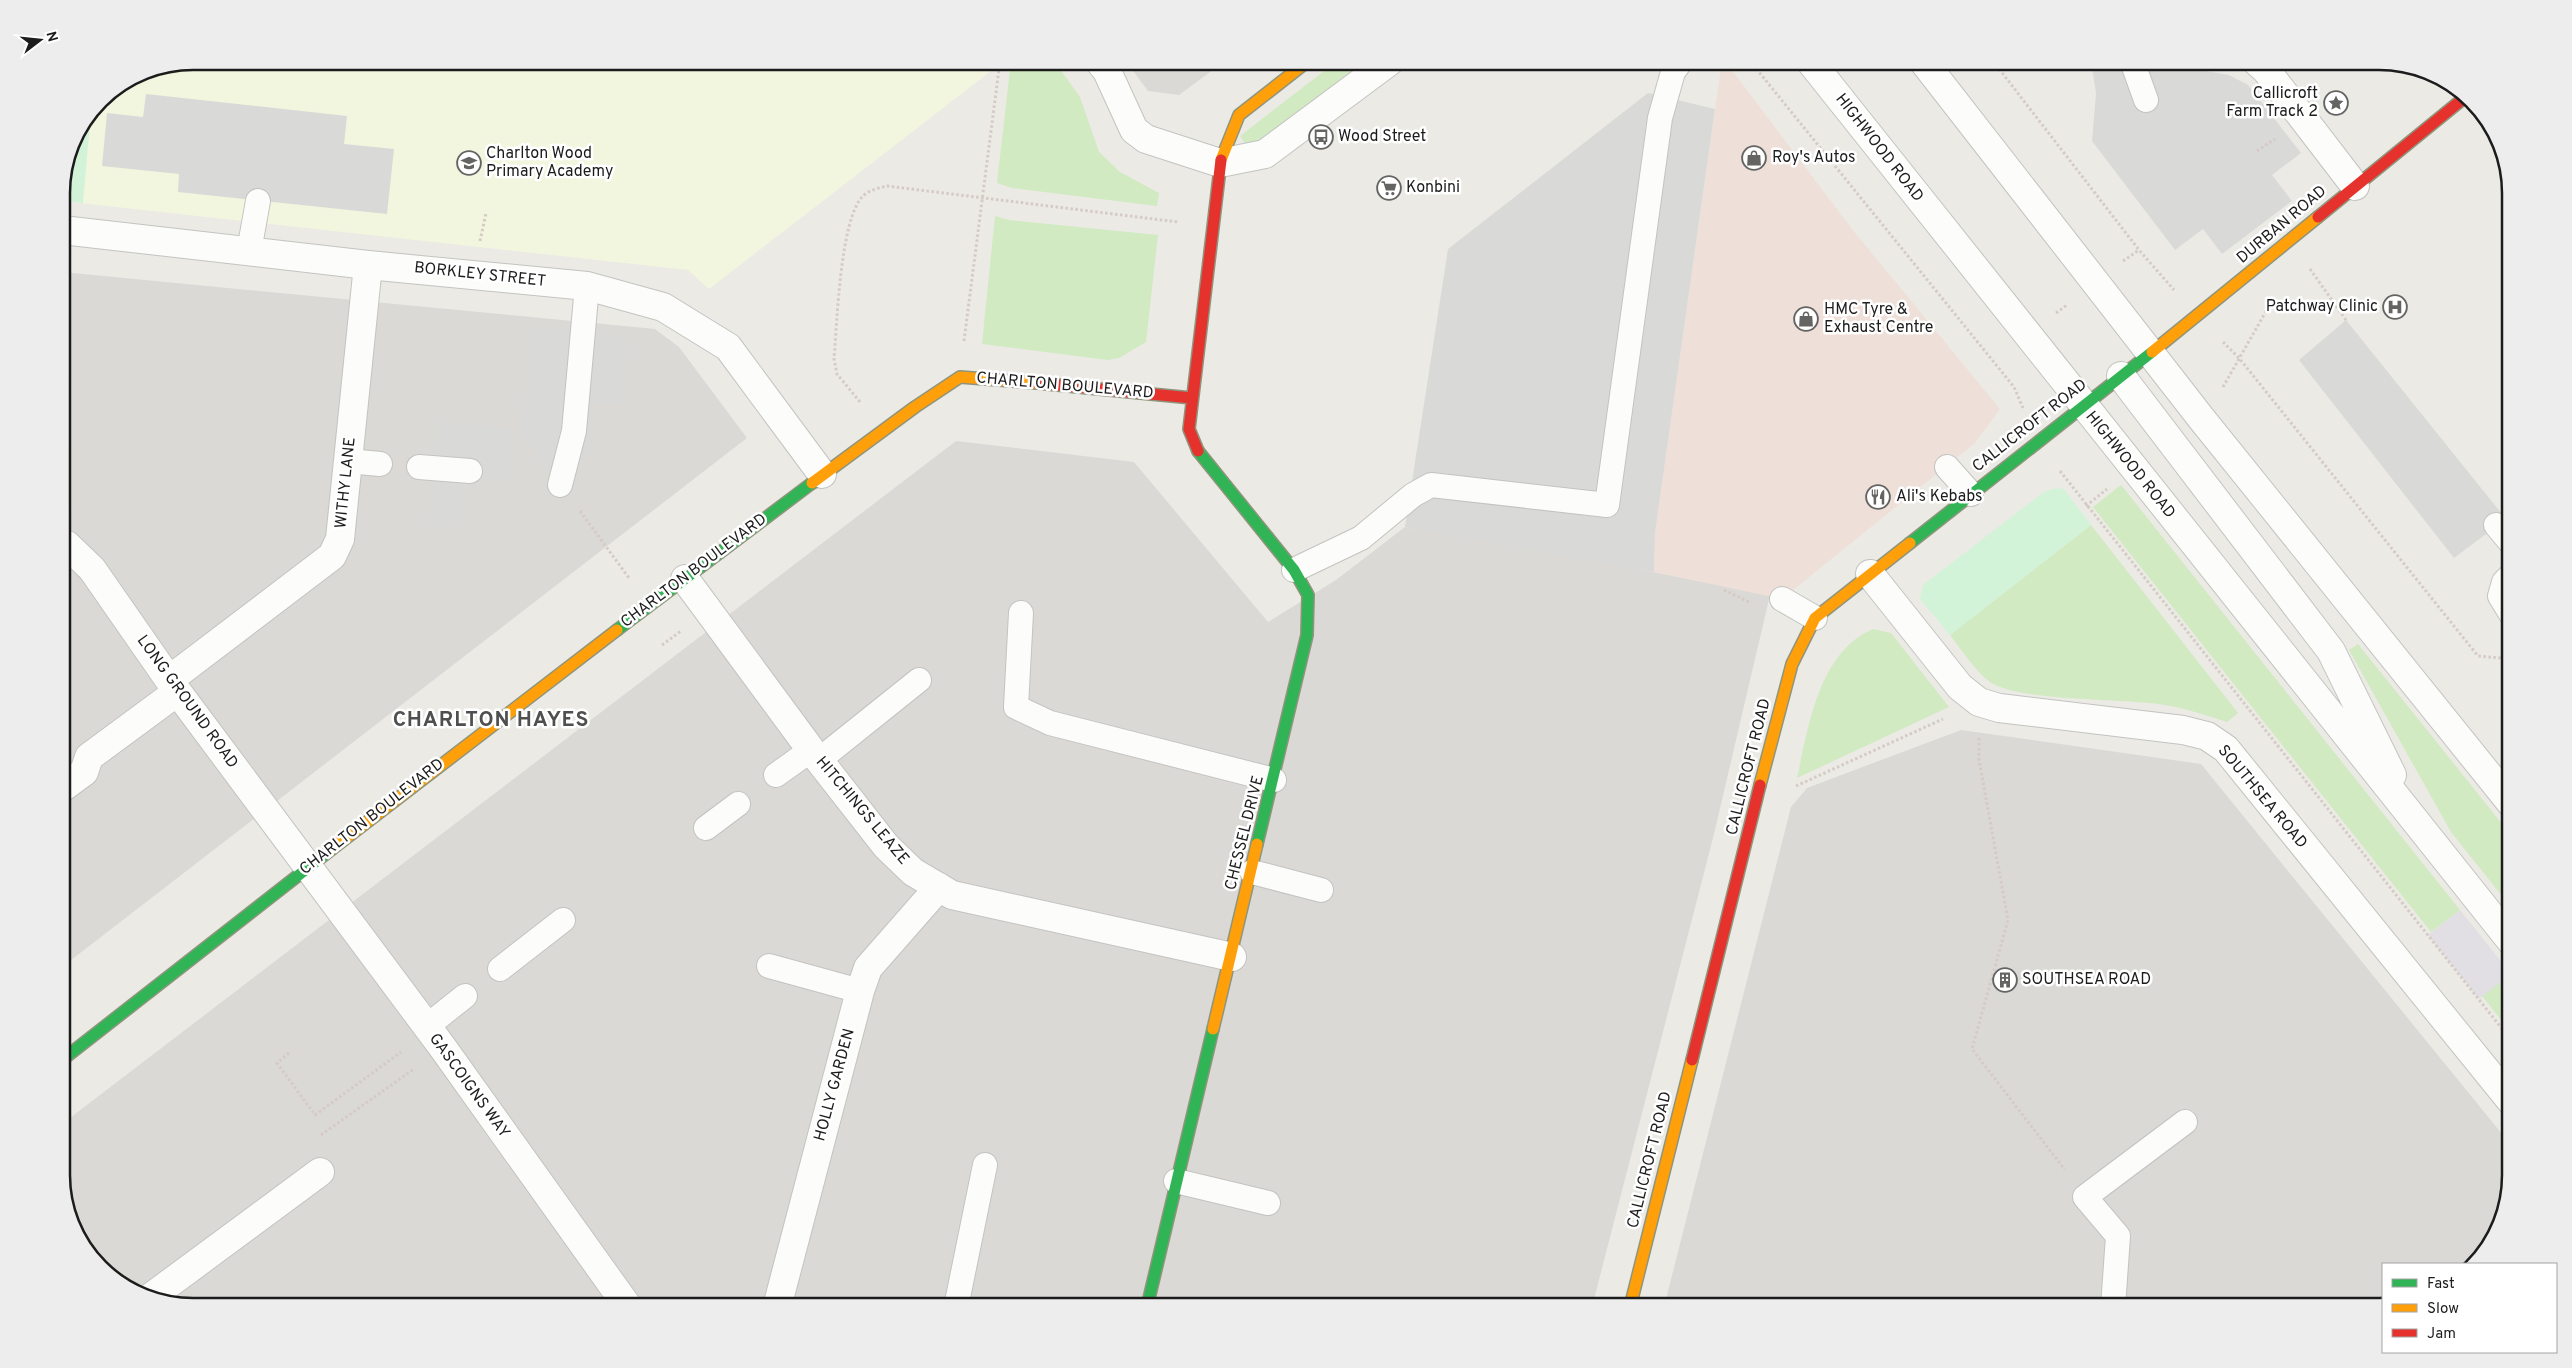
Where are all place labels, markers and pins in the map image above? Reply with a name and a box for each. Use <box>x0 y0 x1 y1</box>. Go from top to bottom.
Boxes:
place label: Callicroft Farm Track 2 <box>2226 84 2318 122</box>
place icon: Callicroft Farm Track 2 <box>2323 90 2349 116</box>
bus stop icon: Wood Street <box>1308 124 1334 150</box>
place label: Wood Street <box>1338 127 1426 147</box>
place label: Charlton Wood Primary Academy <box>486 144 613 182</box>
shop icon: Roy's Autos <box>1741 145 1767 171</box>
place label: Roy's Autos <box>1772 148 1856 168</box>
school or university icon: Charlton Wood Primary Academy <box>456 150 482 176</box>
supermarket icon: Konbini <box>1376 175 1402 201</box>
place label: Konbini <box>1406 178 1460 198</box>
hospital icon: Patchway Clinic <box>2382 294 2408 320</box>
place label: Patchway Clinic <box>2266 297 2378 317</box>
place label: HMC Tyre & Exhaust Centre <box>1824 300 1933 338</box>
shop icon: HMC Tyre & Exhaust Centre <box>1793 306 1819 332</box>
restaurant icon: Ali's Kebabs <box>1865 484 1891 510</box>
place label: Ali's Kebabs <box>1896 487 1983 507</box>
building icon: SOUTHSEA ROAD <box>1992 967 2018 993</box>
place label: SOUTHSEA ROAD <box>2022 970 2151 990</box>

